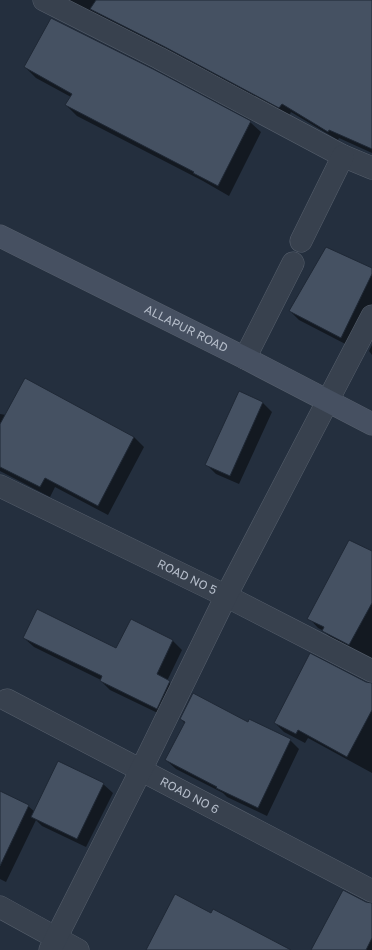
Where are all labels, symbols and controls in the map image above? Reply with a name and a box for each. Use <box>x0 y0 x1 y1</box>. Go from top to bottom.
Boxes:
street label: ALLAPUR ROAD <box>142 301 231 355</box>
street label: ROAD NO 5 <box>155 556 219 597</box>
street label: ROAD NO 6 <box>158 773 222 817</box>

